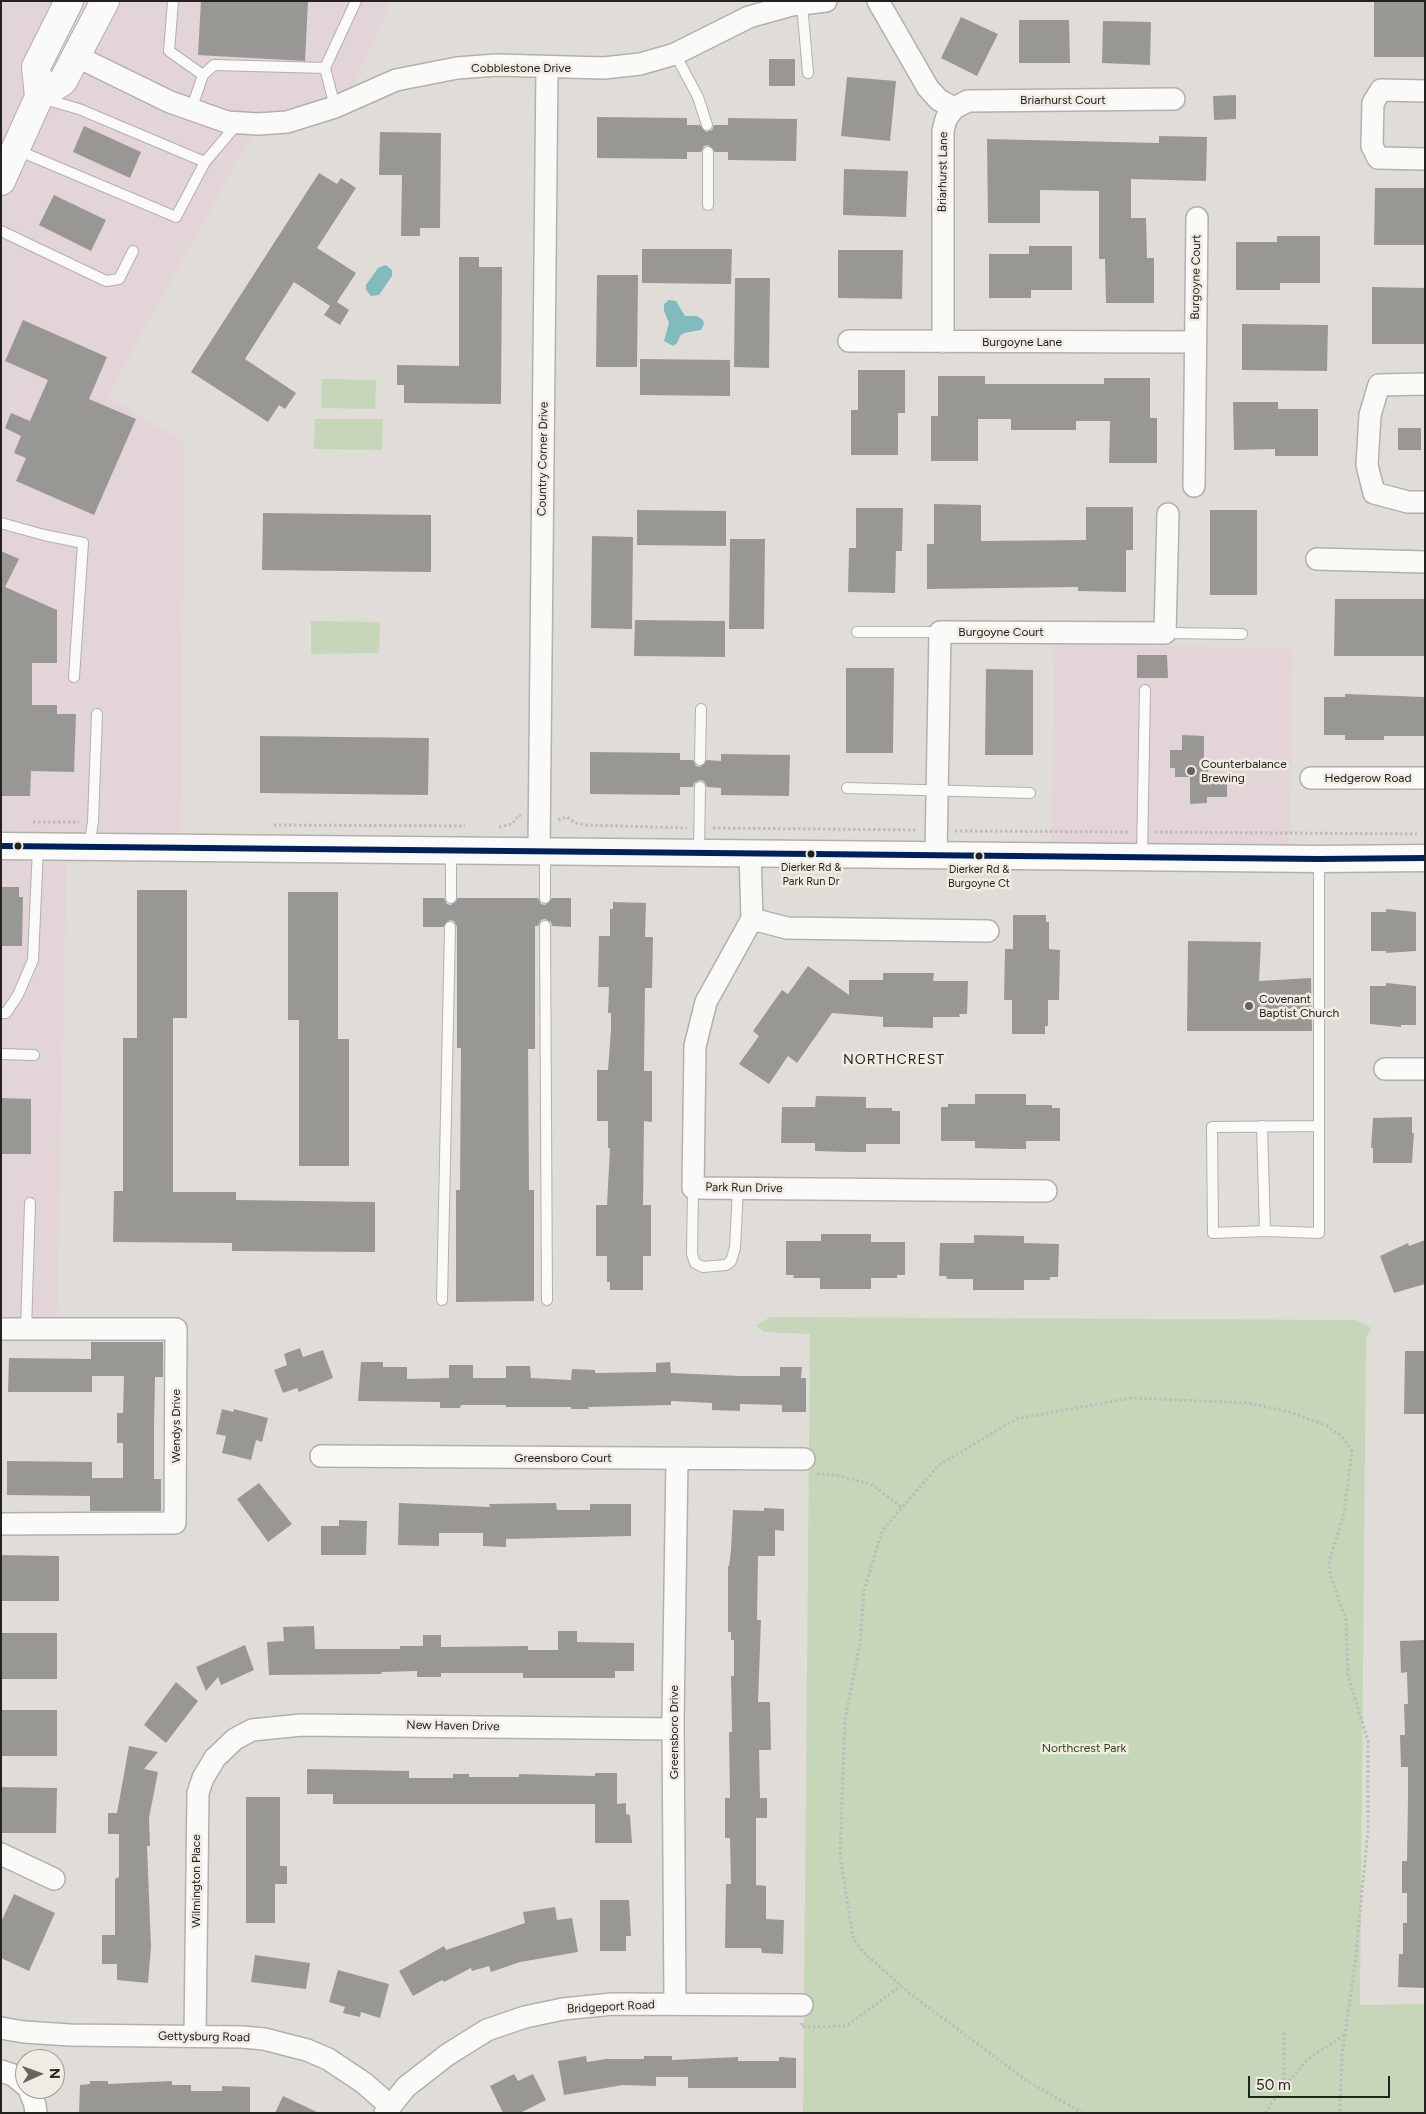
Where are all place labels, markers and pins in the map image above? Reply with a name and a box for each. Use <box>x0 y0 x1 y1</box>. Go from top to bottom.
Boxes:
place label: Counterbalance Brewing <box>1201 757 1287 785</box>
marker: Counterbalance Brewing <box>1185 765 1197 777</box>
unlabelled marker <box>13 841 23 851</box>
marker: Dierker Rd & Park Run Dr <box>806 849 816 859</box>
marker: Dierker Rd & Burgoyne Ct <box>974 851 984 861</box>
place label: Dierker Rd & Park Run Dr <box>781 861 841 887</box>
place label: Dierker Rd & Burgoyne Ct <box>948 863 1010 889</box>
place label: Covenant Baptist Church <box>1259 992 1339 1020</box>
marker: Covenant Baptist Church <box>1243 1000 1255 1012</box>

